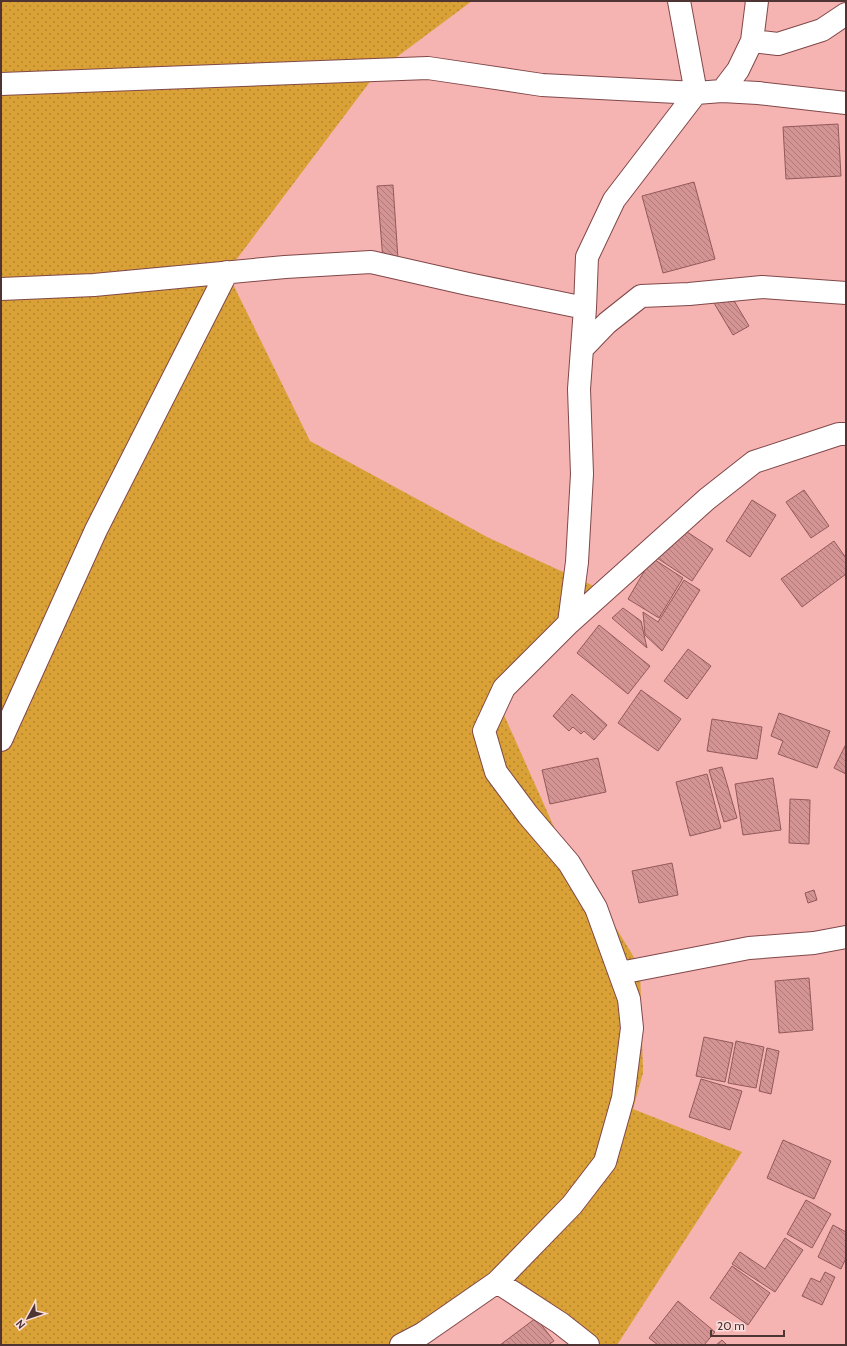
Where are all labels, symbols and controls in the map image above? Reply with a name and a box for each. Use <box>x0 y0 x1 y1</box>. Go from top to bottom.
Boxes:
north arrow <box>8 1298 48 1338</box>
scale bar <box>711 1312 784 1338</box>
text: N <box>12 1317 28 1332</box>
text: 20 m <box>717 1318 745 1333</box>

